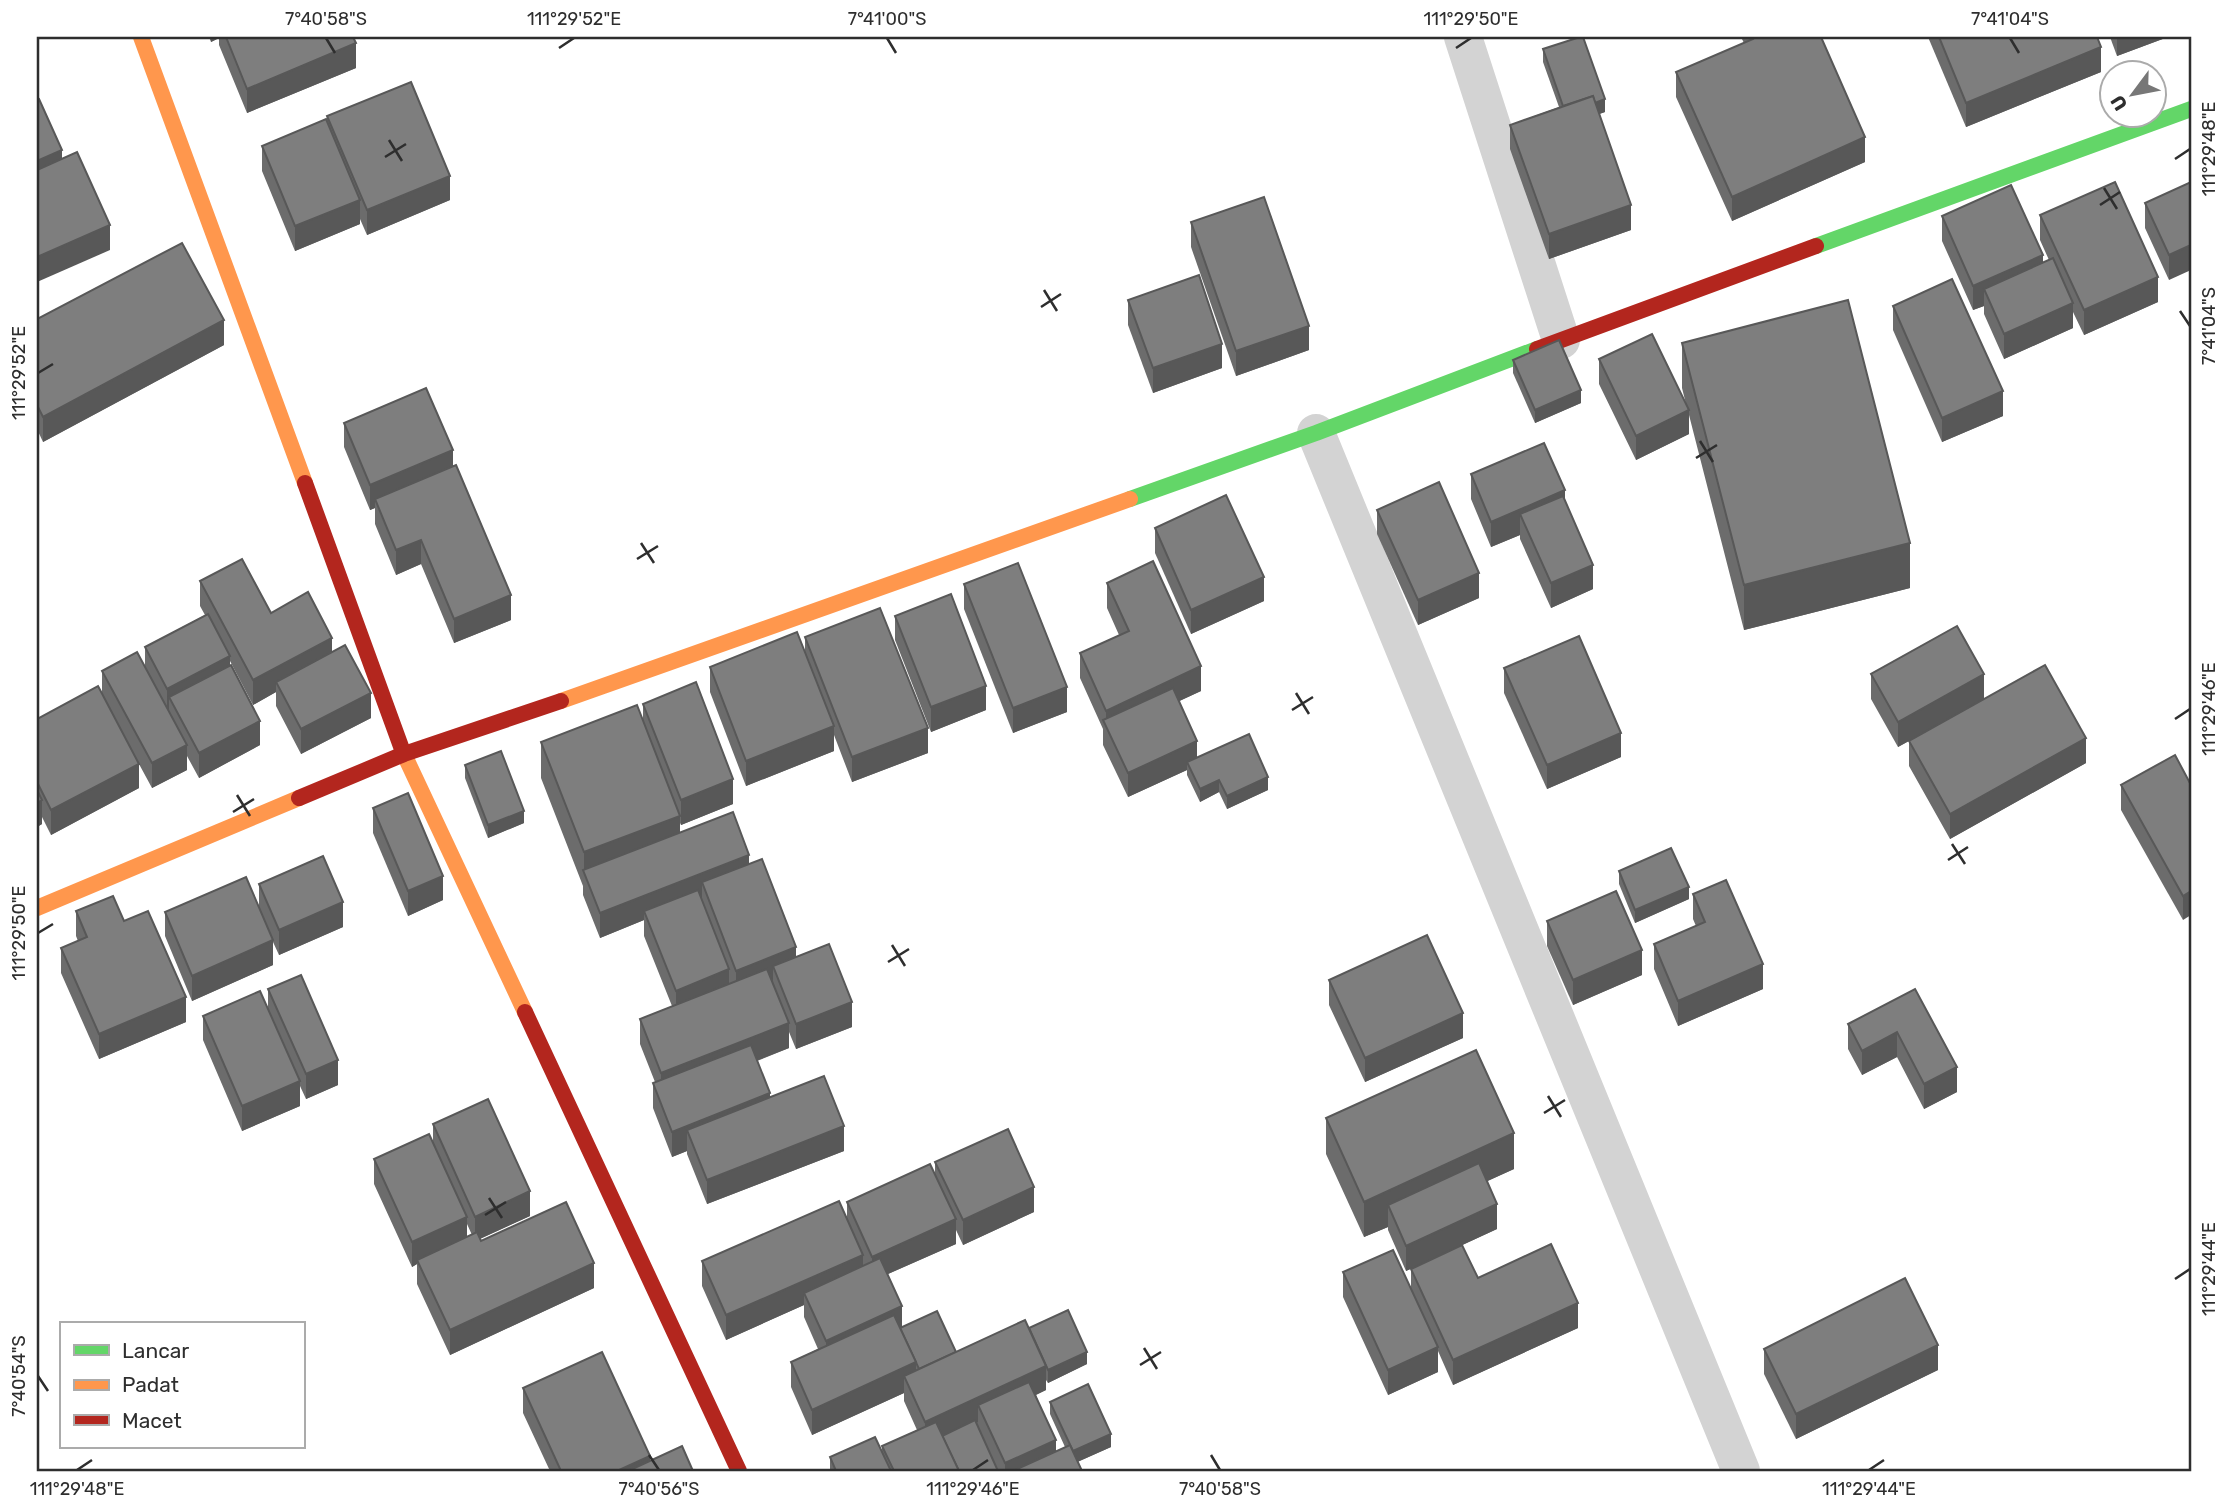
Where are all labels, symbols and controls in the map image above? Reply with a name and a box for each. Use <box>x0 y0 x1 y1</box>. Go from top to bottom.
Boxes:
text: 7°40'58"S <box>285 8 367 30</box>
text: 111°29'52"E <box>527 8 621 30</box>
text: 7°41'00"S <box>848 8 926 30</box>
text: 111°29'50"E <box>1423 8 1519 30</box>
text: 7°41'04"S <box>1971 8 2049 30</box>
north arrow <box>2098 60 2168 130</box>
text: U <box>2106 91 2132 115</box>
text: 111°29'48"E <box>2198 102 2220 196</box>
text: 7°41'04"S <box>2198 287 2220 365</box>
text: 111°29'52"E <box>8 326 30 420</box>
text: 111°29'46"E <box>2198 662 2220 756</box>
text: 111°29'50"E <box>8 885 30 981</box>
text: 111°29'44"E <box>2198 1222 2220 1316</box>
legend <box>60 1322 304 1448</box>
text: 7°40'54"S <box>8 1335 30 1417</box>
text: Lancar <box>122 1338 189 1363</box>
text: Padat <box>122 1372 179 1397</box>
text: Macet <box>122 1408 182 1433</box>
text: 111°29'48"E <box>30 1478 124 1500</box>
text: 7°40'56"S <box>619 1478 699 1500</box>
text: 111°29'46"E <box>926 1478 1020 1500</box>
text: 7°40'58"S <box>1179 1478 1261 1500</box>
text: 111°29'44"E <box>1822 1478 1916 1500</box>

